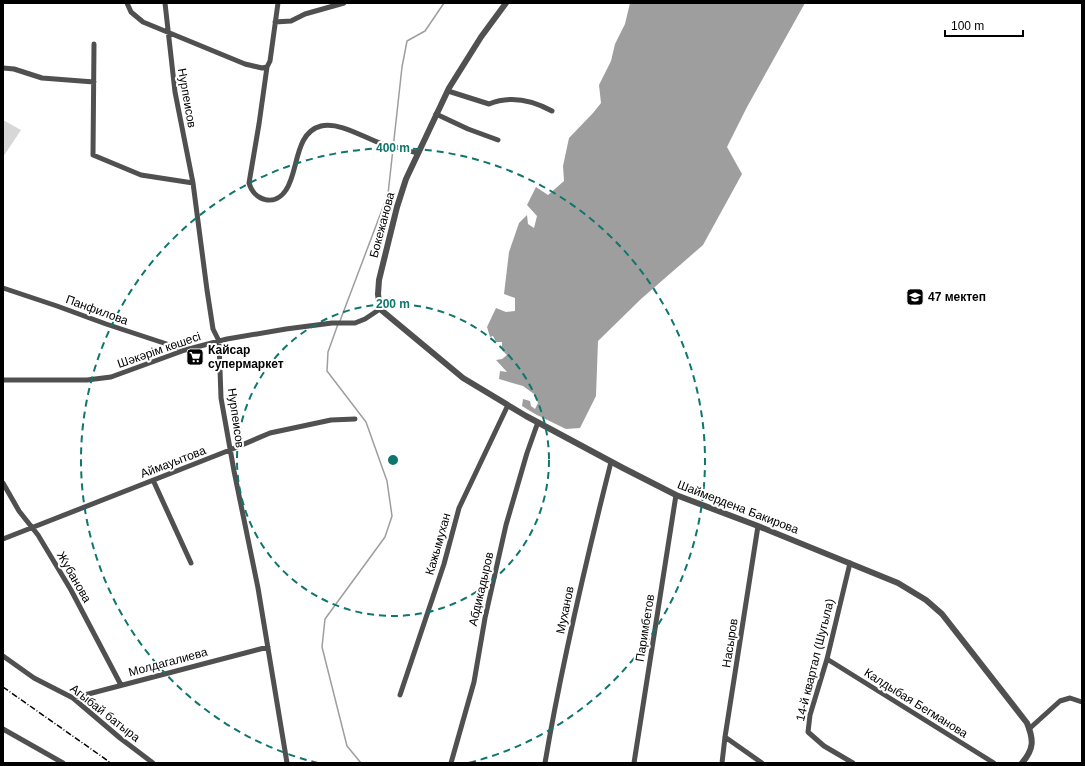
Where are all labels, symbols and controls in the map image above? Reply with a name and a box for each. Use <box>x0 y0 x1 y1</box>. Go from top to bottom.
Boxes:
scale bar <box>945 12 1023 38</box>
text: 100 m <box>951 19 984 33</box>
street label: Нурпеисов <box>175 67 199 129</box>
text: 400 m <box>376 141 410 155</box>
street label: Бокежанова <box>367 190 398 259</box>
school or university icon: 47 мектеп <box>905 287 925 307</box>
place label: 47 мектеп <box>928 290 986 304</box>
street label: Панфилова <box>64 292 130 328</box>
text: 200 m <box>376 297 410 311</box>
street label: Шәкәрім көшесі <box>115 329 203 371</box>
place label: Кайсар супермаркет <box>208 343 284 371</box>
supermarket icon: Кайсар супермаркет <box>185 347 205 367</box>
street label: Нурпеисов <box>225 387 247 449</box>
street label: Аймауытова <box>138 443 208 481</box>
centre of rings <box>386 453 400 467</box>
street label: Шаймердена Бакирова <box>675 477 801 537</box>
street label: Кажымухан <box>422 511 454 577</box>
street label: Жубанова <box>54 549 94 605</box>
street label: Абдикадыров <box>466 551 496 627</box>
street label: Муханов <box>553 585 577 635</box>
street label: Паримбетов <box>633 593 657 663</box>
street label: 14-й квартал (Шугыла) <box>793 597 837 723</box>
street label: Насыров <box>719 617 741 669</box>
street label: Молдагалиева <box>127 645 209 679</box>
street label: Калдыбая Бегманова <box>862 665 971 741</box>
street label: Агыбай батыра <box>67 681 143 745</box>

